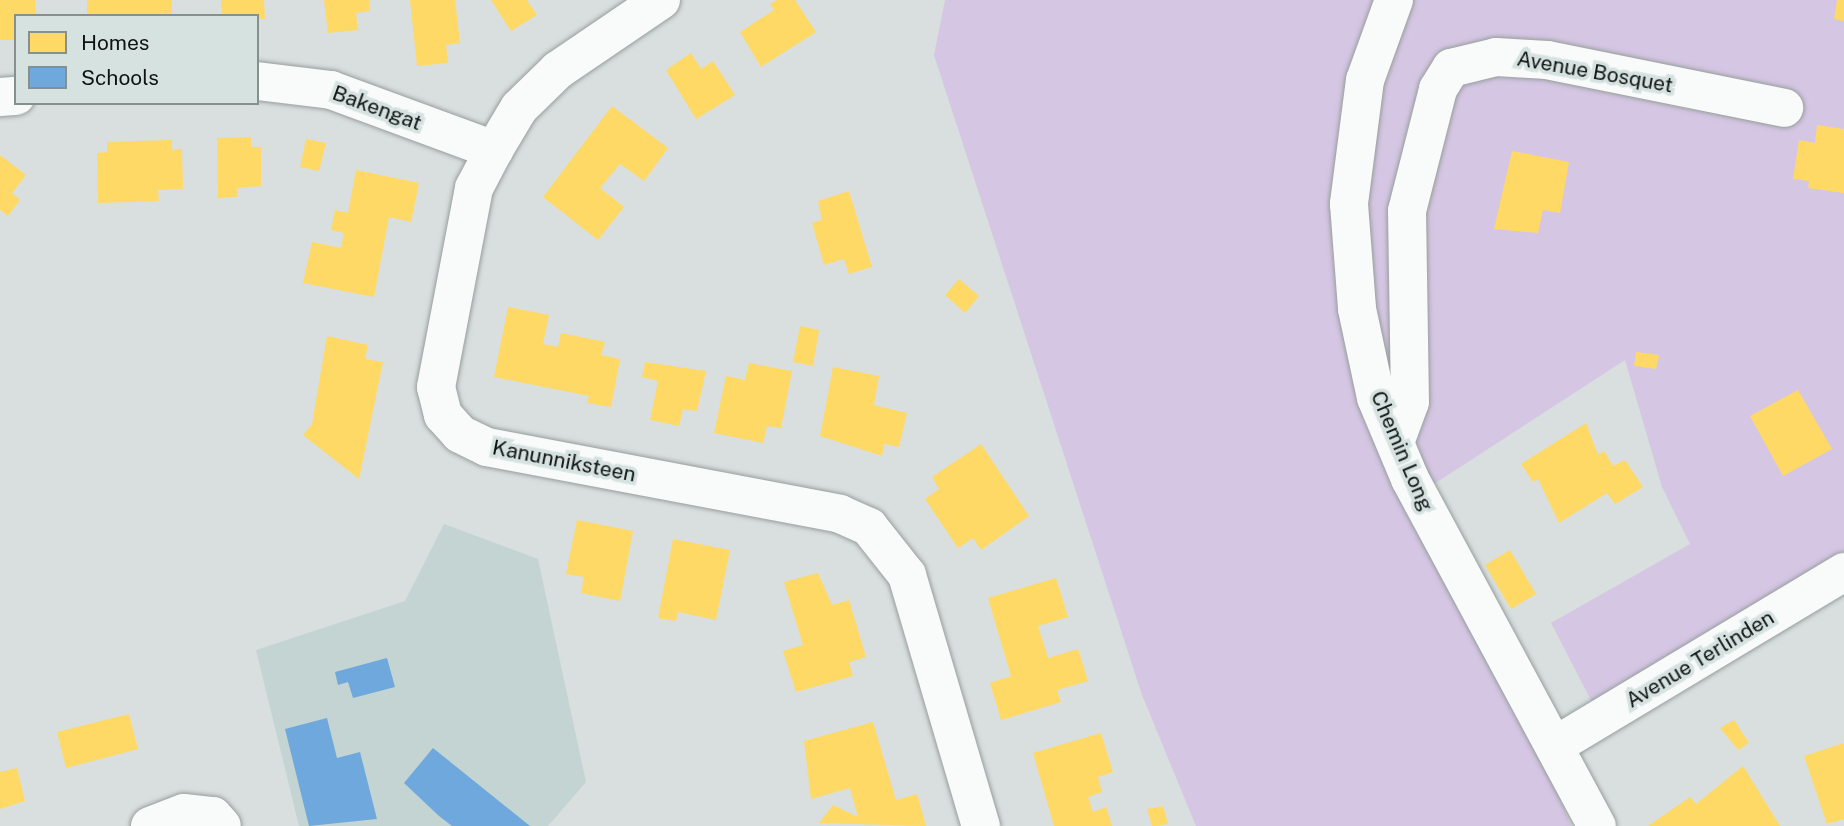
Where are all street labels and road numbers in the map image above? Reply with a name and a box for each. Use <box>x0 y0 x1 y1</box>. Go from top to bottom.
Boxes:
street label: Avenue Bosquet <box>1515 46 1675 98</box>
street label: Bakengat <box>329 80 425 136</box>
street label: Chemin Long <box>1365 387 1439 515</box>
street label: Kanunniksteen <box>490 435 638 487</box>
street label: Avenue Terlinden <box>1621 605 1779 713</box>

